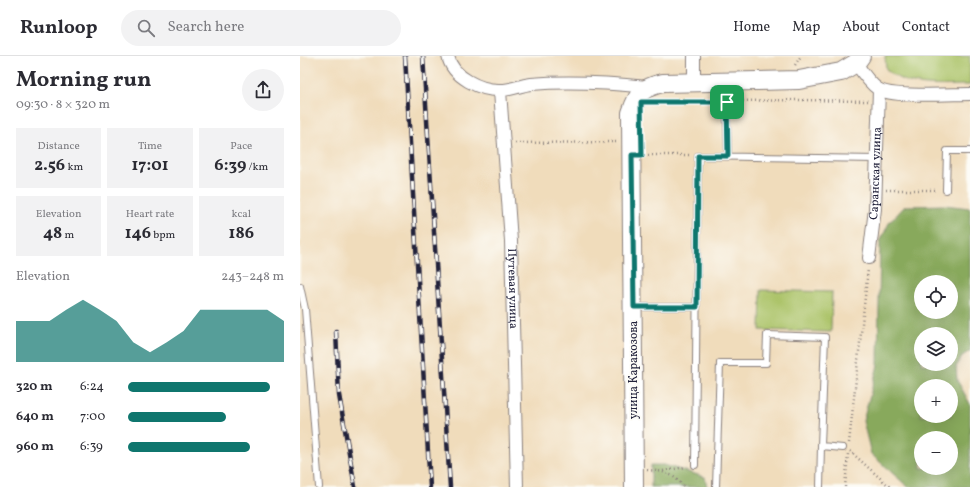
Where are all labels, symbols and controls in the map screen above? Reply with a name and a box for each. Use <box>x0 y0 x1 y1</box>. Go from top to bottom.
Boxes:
search box <box>121 10 401 46</box>
text: Runloop <box>20 15 97 41</box>
icon: search <box>135 17 157 39</box>
text: Search here <box>167 17 244 38</box>
text: Home <box>733 18 770 37</box>
text: Map <box>792 18 820 37</box>
text: About <box>842 18 880 37</box>
text: Contact <box>902 18 950 37</box>
text: Morning run <box>16 65 151 96</box>
button: share <box>242 69 284 111</box>
pin <box>710 85 744 119</box>
icon: arrive <box>716 91 738 113</box>
text: 09:30 · 8 × 320 m <box>16 96 110 114</box>
street label: Саранская улица <box>866 127 886 221</box>
text: Distance <box>38 139 80 154</box>
text: Time <box>138 139 162 154</box>
text: Pace <box>230 139 252 154</box>
text: 2.56 <box>34 154 65 177</box>
text: 17:01 <box>131 154 169 177</box>
text: 6:39 <box>214 154 246 177</box>
text: km <box>65 160 83 175</box>
text: /km <box>246 160 268 175</box>
text: Elevation <box>36 207 82 222</box>
text: Heart rate <box>126 207 174 222</box>
text: kcal <box>232 207 251 222</box>
text: 48 <box>43 222 62 245</box>
text: 146 <box>125 222 151 245</box>
text: 186 <box>229 222 254 245</box>
text: m <box>62 228 74 243</box>
text: bpm <box>151 228 175 243</box>
street label: Путевая улица <box>503 248 521 329</box>
text: Elevation <box>16 268 70 286</box>
text: 243–248 m <box>221 268 284 286</box>
map controls <box>914 275 958 475</box>
button: locate <box>914 275 958 319</box>
street label: улица Каракозова <box>626 321 642 419</box>
button: layers <box>914 327 958 371</box>
text: 320 m <box>16 378 53 396</box>
text: 6:24 <box>80 378 104 396</box>
button: + <box>914 379 958 423</box>
text: 640 m <box>16 408 54 426</box>
text: 7:00 <box>80 408 105 426</box>
button: − <box>914 431 958 475</box>
text: 960 m <box>16 438 54 456</box>
text: 6:39 <box>80 438 103 456</box>

